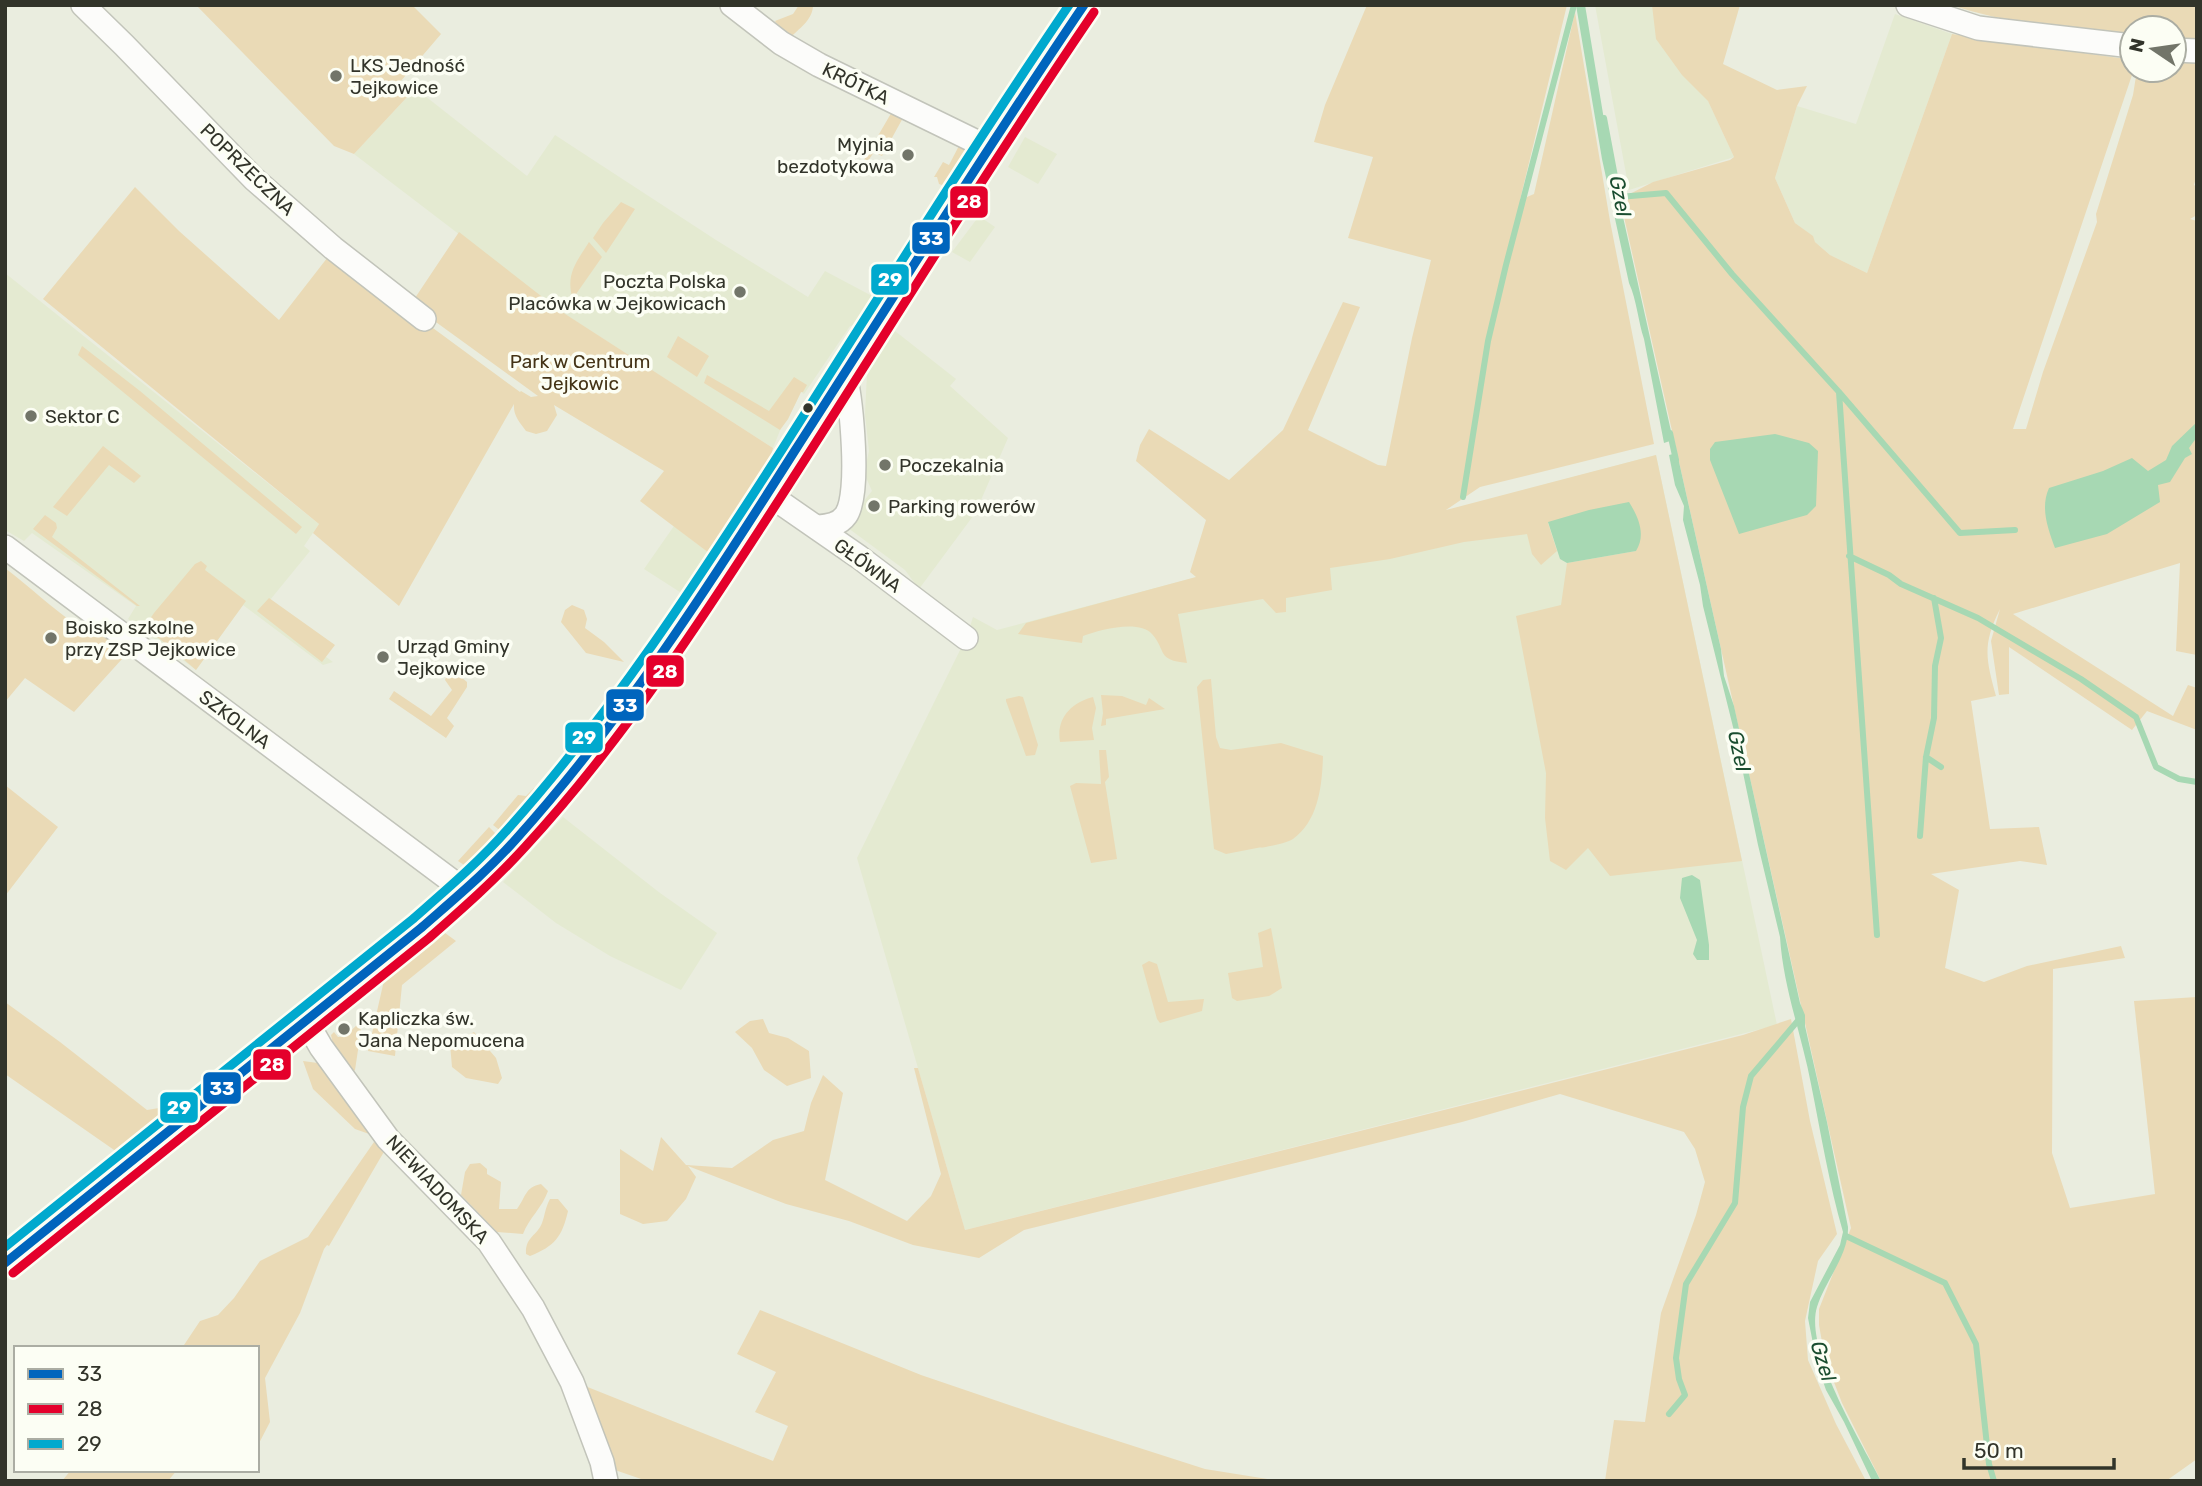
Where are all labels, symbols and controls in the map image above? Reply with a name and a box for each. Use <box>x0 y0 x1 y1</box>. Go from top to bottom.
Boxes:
north arrow <box>2118 14 2188 84</box>
text: N <box>2124 36 2150 55</box>
place label: LKS Jedność Jejkowice <box>350 54 465 99</box>
street label: KRÓTKA <box>819 57 893 110</box>
marker: LKS Jedność Jejkowice <box>328 68 344 84</box>
street label: POPRZECZNA <box>196 119 300 220</box>
place label: Myjnia bezdotykowa <box>777 133 894 178</box>
marker: Myjnia bezdotykowa <box>900 147 916 163</box>
water label: Gzel <box>1604 173 1637 220</box>
line badge: 28 <box>949 185 989 219</box>
text: 28 <box>956 190 982 213</box>
line badge: 33 <box>911 221 951 255</box>
text: 33 <box>918 227 944 250</box>
line badge: 29 <box>870 263 910 296</box>
text: 29 <box>878 268 902 291</box>
place label: Poczta Polska Placówka w Jejkowicach <box>508 270 726 315</box>
marker: Poczta Polska Placówka w Jejkowicach <box>732 284 748 300</box>
park label: Park w Centrum Jejkowic <box>510 350 650 395</box>
unlabelled marker <box>801 401 815 415</box>
place label: Sektor C <box>45 405 120 428</box>
marker: Sektor C <box>23 408 39 424</box>
place label: Poczekalnia <box>899 454 1004 477</box>
marker: Poczekalnia <box>877 457 893 473</box>
place label: Parking rowerów <box>888 495 1036 518</box>
marker: Parking rowerów <box>866 498 882 514</box>
street label: GŁÓWNA <box>830 533 906 598</box>
place label: Boisko szkolne przy ZSP Jejkowice <box>65 616 236 661</box>
marker: Boisko szkolne przy ZSP Jejkowice <box>43 630 59 646</box>
place label: Urząd Gminy Jejkowice <box>397 635 510 680</box>
marker: Urząd Gminy Jejkowice <box>375 649 391 665</box>
line badge: 28 <box>645 654 685 688</box>
text: 28 <box>652 660 678 683</box>
street label: SZKOLNA <box>194 685 275 754</box>
line badge: 33 <box>605 688 645 722</box>
text: 33 <box>612 694 638 717</box>
line badge: 29 <box>564 721 604 754</box>
text: 29 <box>572 726 596 749</box>
water label: Gzel <box>1723 728 1756 775</box>
place label: Kapliczka św. Jana Nepomucena <box>358 1007 525 1052</box>
marker: Kapliczka św. Jana Nepomucena <box>336 1021 352 1037</box>
line badge: 28 <box>252 1048 292 1081</box>
text: 28 <box>259 1053 285 1076</box>
line badge: 33 <box>202 1071 242 1105</box>
text: 33 <box>209 1077 235 1100</box>
line badge: 29 <box>159 1091 199 1124</box>
text: 29 <box>167 1096 191 1119</box>
street label: NIEWIADOMSKA <box>381 1130 494 1249</box>
water label: Gzel <box>1805 1337 1842 1385</box>
legend <box>14 1346 259 1472</box>
text: 33 <box>77 1361 102 1386</box>
text: 28 <box>77 1396 103 1421</box>
scale bar <box>1964 1426 2114 1470</box>
text: 29 <box>77 1431 102 1456</box>
text: 50 m <box>1974 1438 2024 1463</box>

